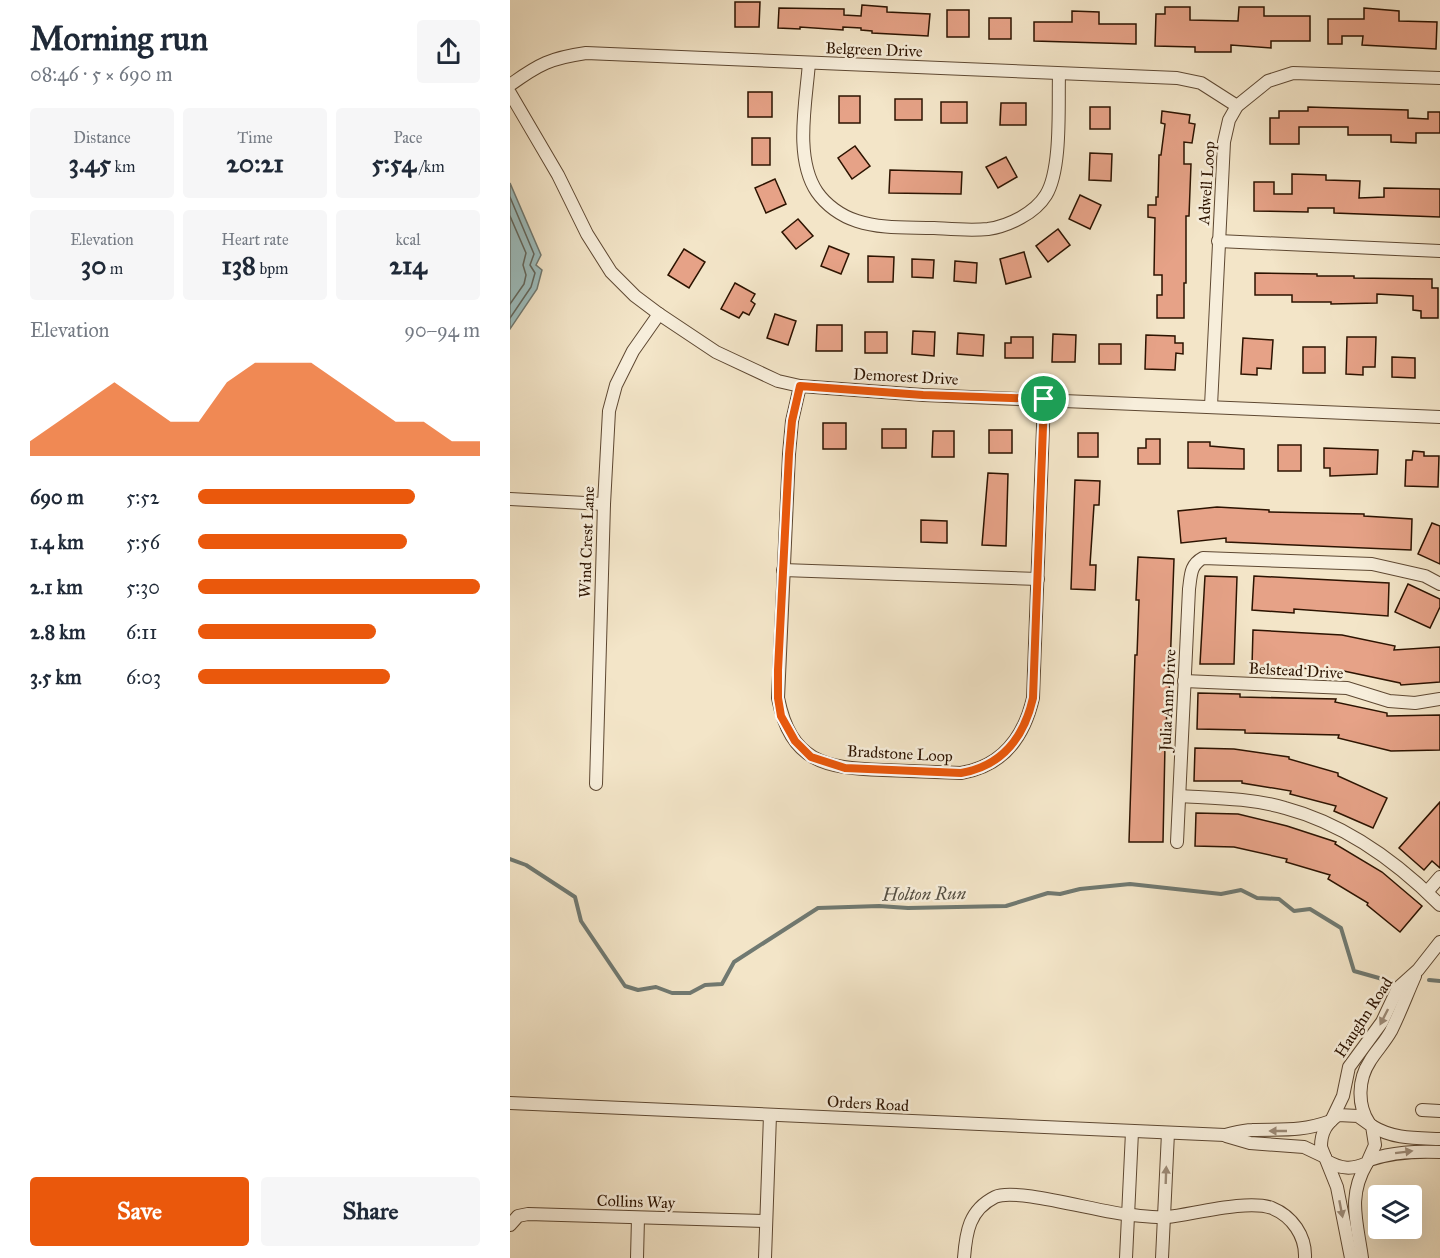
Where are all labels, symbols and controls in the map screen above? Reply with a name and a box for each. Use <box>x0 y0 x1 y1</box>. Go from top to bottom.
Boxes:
text: Morning run <box>30 19 208 59</box>
button: share <box>417 20 480 83</box>
street label: Belgreen Drive <box>825 38 923 62</box>
text: 08:46 · 5 × 690 m <box>30 62 172 86</box>
text: Distance <box>73 128 131 147</box>
text: Time <box>237 128 273 147</box>
text: Pace <box>393 128 423 147</box>
street label: Adwell Loop <box>1194 140 1219 227</box>
text: 3.45 <box>69 147 111 179</box>
text: 20:21 <box>226 147 284 179</box>
text: 5:54 <box>371 147 416 179</box>
text: km <box>111 157 135 176</box>
text: /km <box>416 157 445 176</box>
text: Elevation <box>70 230 134 249</box>
text: Heart rate <box>221 230 289 249</box>
text: kcal <box>395 230 421 249</box>
text: 30 <box>81 249 106 281</box>
text: 138 <box>221 249 256 281</box>
text: 214 <box>389 249 427 281</box>
text: m <box>106 259 123 278</box>
text: bpm <box>256 259 289 278</box>
text: Elevation <box>30 318 109 342</box>
text: 90–94 m <box>404 318 480 342</box>
street label: Demorest Drive <box>853 364 959 389</box>
pin <box>1018 373 1069 424</box>
icon: arrive <box>1027 382 1060 415</box>
text: 690 m <box>30 485 84 509</box>
text: 5:52 <box>126 485 160 509</box>
street label: Wind Crest Lane <box>575 485 598 598</box>
text: 1.4 km <box>30 530 84 554</box>
text: 5:56 <box>126 530 160 554</box>
text: 2.1 km <box>30 575 83 599</box>
text: 5:30 <box>126 575 160 599</box>
text: 2.8 km <box>30 620 85 644</box>
text: 6:11 <box>126 620 157 644</box>
street label: Julia Ann Drive <box>1155 648 1181 754</box>
street label: Belstead Drive <box>1248 659 1344 682</box>
text: 3.5 km <box>30 665 82 689</box>
text: 6:03 <box>126 665 161 689</box>
street label: Bradstone Loop <box>847 741 953 766</box>
water label: Holton Run <box>881 882 967 906</box>
street label: Haughn Road <box>1330 974 1397 1061</box>
one-way arrow <box>1380 1008 1390 1026</box>
street label: Orders Road <box>826 1092 910 1115</box>
one-way arrow <box>1269 1126 1288 1136</box>
one-way arrow <box>1394 1147 1413 1157</box>
one-way arrow <box>1162 1166 1171 1185</box>
button: Save <box>30 1177 249 1246</box>
button: Share <box>261 1177 480 1246</box>
map controls <box>1368 1185 1422 1239</box>
button: layers <box>1368 1185 1422 1239</box>
street label: Collins Way <box>596 1191 676 1212</box>
one-way arrow <box>1337 1199 1346 1218</box>

